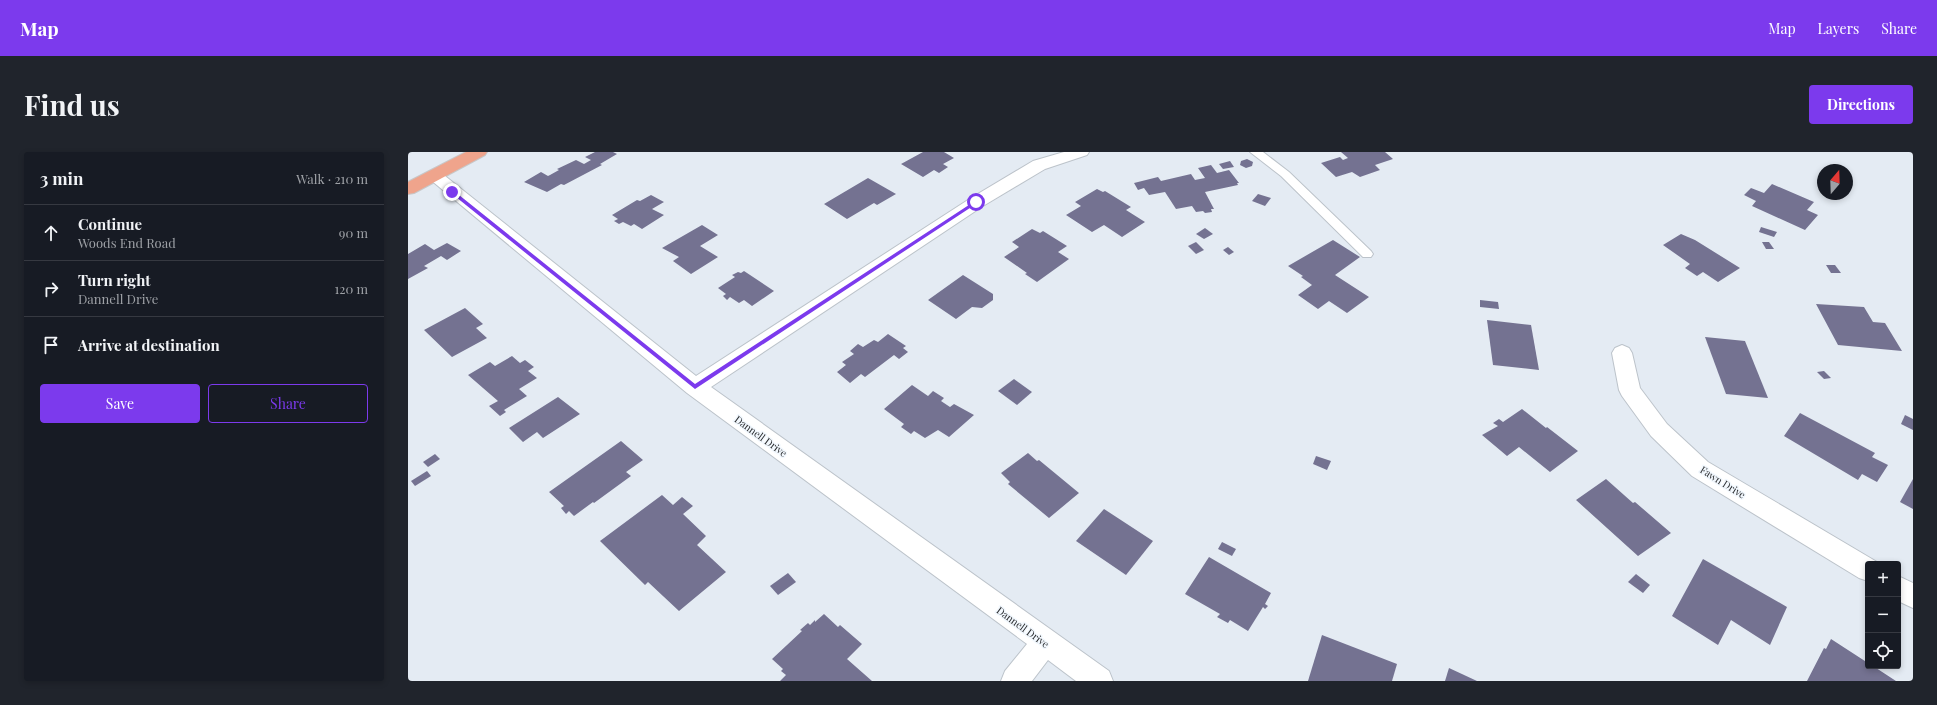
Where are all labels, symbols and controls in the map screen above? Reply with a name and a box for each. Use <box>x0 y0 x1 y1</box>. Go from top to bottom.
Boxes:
text: Map <box>20 15 59 41</box>
text: Map <box>1768 19 1796 38</box>
text: Layers <box>1818 19 1859 38</box>
text: Share <box>1881 19 1917 38</box>
button: Directions <box>1809 85 1913 124</box>
text: Find us <box>24 86 120 123</box>
north arrow <box>1817 164 1853 200</box>
text: 3 min <box>40 167 83 189</box>
text: Walk · 210 m <box>296 170 368 187</box>
route end <box>443 183 461 201</box>
route start <box>967 193 985 211</box>
text: Continue <box>78 214 142 234</box>
icon: ahead <box>40 222 62 244</box>
text: 90 m <box>339 224 368 241</box>
text: Woods End Road <box>78 234 176 251</box>
text: Turn right <box>78 270 151 290</box>
icon: right <box>40 278 62 300</box>
text: 120 m <box>334 280 368 297</box>
text: Dannell Drive <box>78 290 158 307</box>
icon: arrive <box>40 334 62 356</box>
text: Arrive at destination <box>78 335 220 355</box>
button: Save <box>40 384 200 423</box>
button: Share <box>208 384 368 423</box>
street label: Dannell Drive <box>732 412 790 460</box>
street label: Fawn Drive <box>1698 463 1748 501</box>
map controls <box>1865 561 1901 669</box>
button: + <box>1865 561 1901 597</box>
button: − <box>1865 597 1901 633</box>
street label: Dannell Drive <box>994 603 1052 651</box>
button: locate <box>1865 633 1901 669</box>

